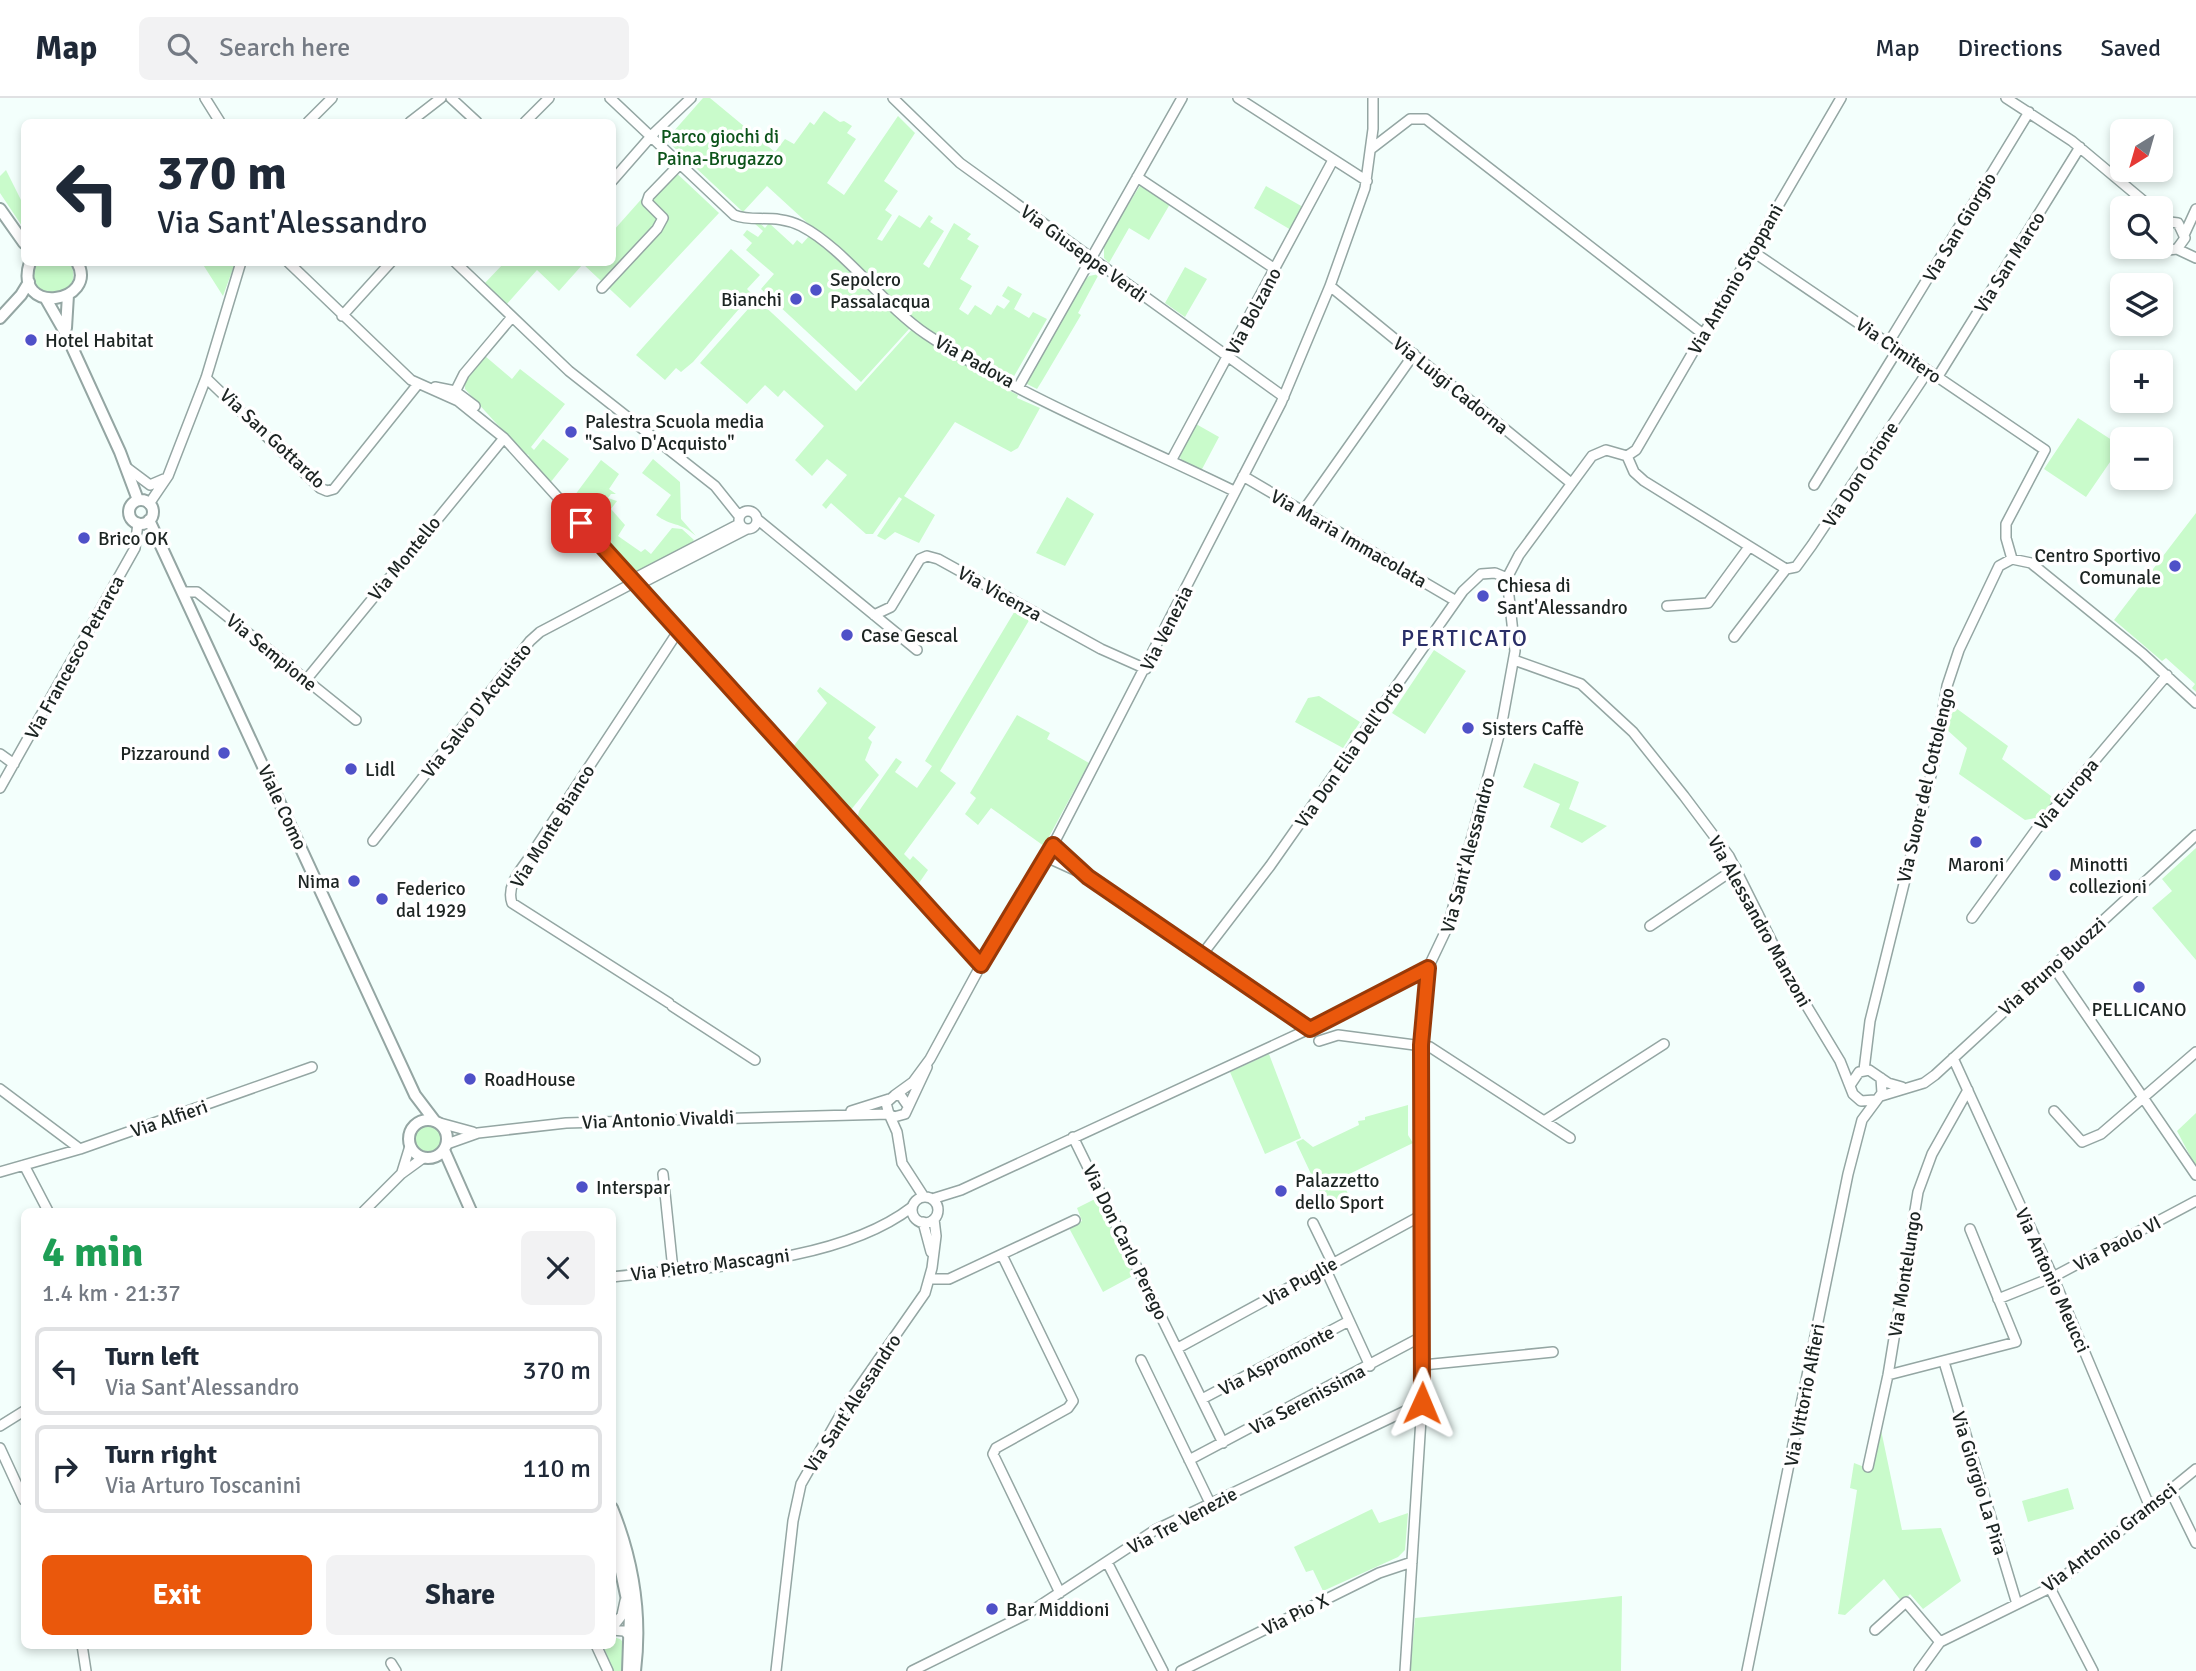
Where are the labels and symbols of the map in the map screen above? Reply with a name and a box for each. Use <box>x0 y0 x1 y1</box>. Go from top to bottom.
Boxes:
north arrow <box>2110 119 2174 182</box>
park label: Parco giochi di Paina-Brugazzo <box>657 125 783 171</box>
street label: Via San Giorgio <box>1918 168 2002 287</box>
street label: Via Giuseppe Verdi <box>1015 200 1151 308</box>
street label: Via Antonio Stoppani <box>1683 200 1789 359</box>
street label: Via San Marco <box>1969 207 2051 318</box>
street label: Via Bolzano <box>1221 264 1287 359</box>
place label: Sepolcro Passalacqua <box>830 268 930 314</box>
marker: Sepolcro Passalacqua <box>808 282 824 298</box>
place label: Bianchi <box>721 288 782 312</box>
marker: Bianchi <box>788 291 804 307</box>
street label: Via Cimitero <box>1851 313 1946 389</box>
place label: Hotel Habitat <box>45 329 154 353</box>
street label: Via Padova <box>930 330 1019 394</box>
marker: Hotel Habitat <box>23 332 39 348</box>
street label: Via Luigi Cadorna <box>1388 332 1513 440</box>
street label: Via San Gottardo <box>214 383 330 494</box>
place label: Palestra Scuola media "Salvo D'Acquisto" <box>585 410 764 456</box>
street label: Via Don Orione <box>1818 417 1904 532</box>
marker: Palestra Scuola media "Salvo D'Acquisto" <box>563 424 579 440</box>
street label: Via Maria Immacolata <box>1266 484 1431 593</box>
pin <box>551 493 611 553</box>
street label: Via Montello <box>363 511 446 606</box>
place label: Brico OK <box>98 527 169 551</box>
marker: Brico OK <box>76 530 92 546</box>
place label: Centro Sportivo Comunale <box>2035 544 2161 590</box>
marker: Centro Sportivo Comunale <box>2167 558 2183 574</box>
street label: Via Vicenza <box>953 561 1046 627</box>
street label: Via Francesco Petrarca <box>20 571 130 744</box>
place label: Chiesa di Sant'Alessandro <box>1497 574 1628 620</box>
street label: Via Venezia <box>1135 582 1199 675</box>
marker: Chiesa di Sant'Alessandro <box>1475 588 1491 604</box>
street label: Via Sempione <box>221 609 322 697</box>
place label: Case Gescal <box>861 624 958 648</box>
district label: PERTICATO <box>1401 624 1529 653</box>
marker: Case Gescal <box>839 627 855 643</box>
street label: Via Salvo D'Acquisto <box>417 638 537 783</box>
street label: Via Don Elia Dell'Orto <box>1290 676 1410 833</box>
street label: Via Suore del Cottolengo <box>1892 685 1960 885</box>
place label: Sisters Caffè <box>1482 717 1584 741</box>
marker: Sisters Caffè <box>1460 720 1476 736</box>
place label: Pizzaround <box>120 742 210 766</box>
marker: Pizzaround <box>216 745 232 761</box>
street label: Via Europa <box>2030 754 2104 836</box>
place label: Lidl <box>365 758 395 782</box>
street label: Via Monte Bianco <box>505 760 600 893</box>
street label: Viale Como <box>252 761 312 854</box>
marker: Lidl <box>343 761 359 777</box>
street label: Via Sant'Alessandro <box>1436 775 1500 936</box>
street label: Via Alessandro Manzoni <box>1702 831 1816 1011</box>
marker: Maroni <box>1968 834 1984 850</box>
place label: Maroni <box>1948 853 2005 877</box>
place label: Minotti collezioni <box>2069 853 2147 899</box>
marker: Minotti collezioni <box>2047 867 2063 883</box>
place label: Nima <box>297 870 340 894</box>
marker: Nima <box>346 873 362 889</box>
place label: Federico dal 1929 <box>396 877 467 923</box>
marker: Federico dal 1929 <box>374 891 390 907</box>
street label: Via Bruno Buozzi <box>1994 912 2111 1021</box>
marker: PELLICANO <box>2131 979 2147 995</box>
place label: PELLICANO <box>2091 998 2187 1022</box>
place label: RoadHouse <box>484 1068 576 1092</box>
marker: RoadHouse <box>462 1071 478 1087</box>
street label: Via Alfieri <box>128 1095 211 1143</box>
street label: Via Antonio Vivaldi <box>581 1105 735 1135</box>
street label: Via Don Carlo Perego <box>1077 1161 1173 1324</box>
place label: Palazzetto dello Sport <box>1295 1169 1384 1215</box>
place label: Interspar <box>596 1176 670 1200</box>
marker: Interspar <box>574 1179 590 1195</box>
marker: Palazzetto dello Sport <box>1273 1183 1289 1199</box>
street label: Via Antonio Meucci <box>2009 1204 2095 1357</box>
street label: Via Montelungo <box>1883 1209 1927 1339</box>
street label: Via Paolo VI <box>2070 1211 2165 1277</box>
street label: Via Pietro Mascagni <box>629 1243 791 1287</box>
street label: Via Puglie <box>1259 1252 1342 1312</box>
street label: Via Aspromonte <box>1214 1320 1339 1401</box>
street label: Via Vittorio Alfieri <box>1779 1322 1831 1469</box>
street label: Via Sant'Alessandro <box>799 1330 907 1477</box>
street label: Via Serenissima <box>1245 1359 1370 1441</box>
position arrow <box>1385 1366 1459 1440</box>
street label: Via Giorgio La Pira <box>1946 1409 2012 1558</box>
street label: Via Antonio Gramsci <box>2038 1478 2182 1598</box>
street label: Via Tre Venezie <box>1123 1482 1242 1560</box>
street label: Via Pio X <box>1258 1589 1333 1641</box>
place label: Bar Middioni <box>1006 1598 1109 1622</box>
marker: Bar Middioni <box>984 1601 1000 1617</box>

